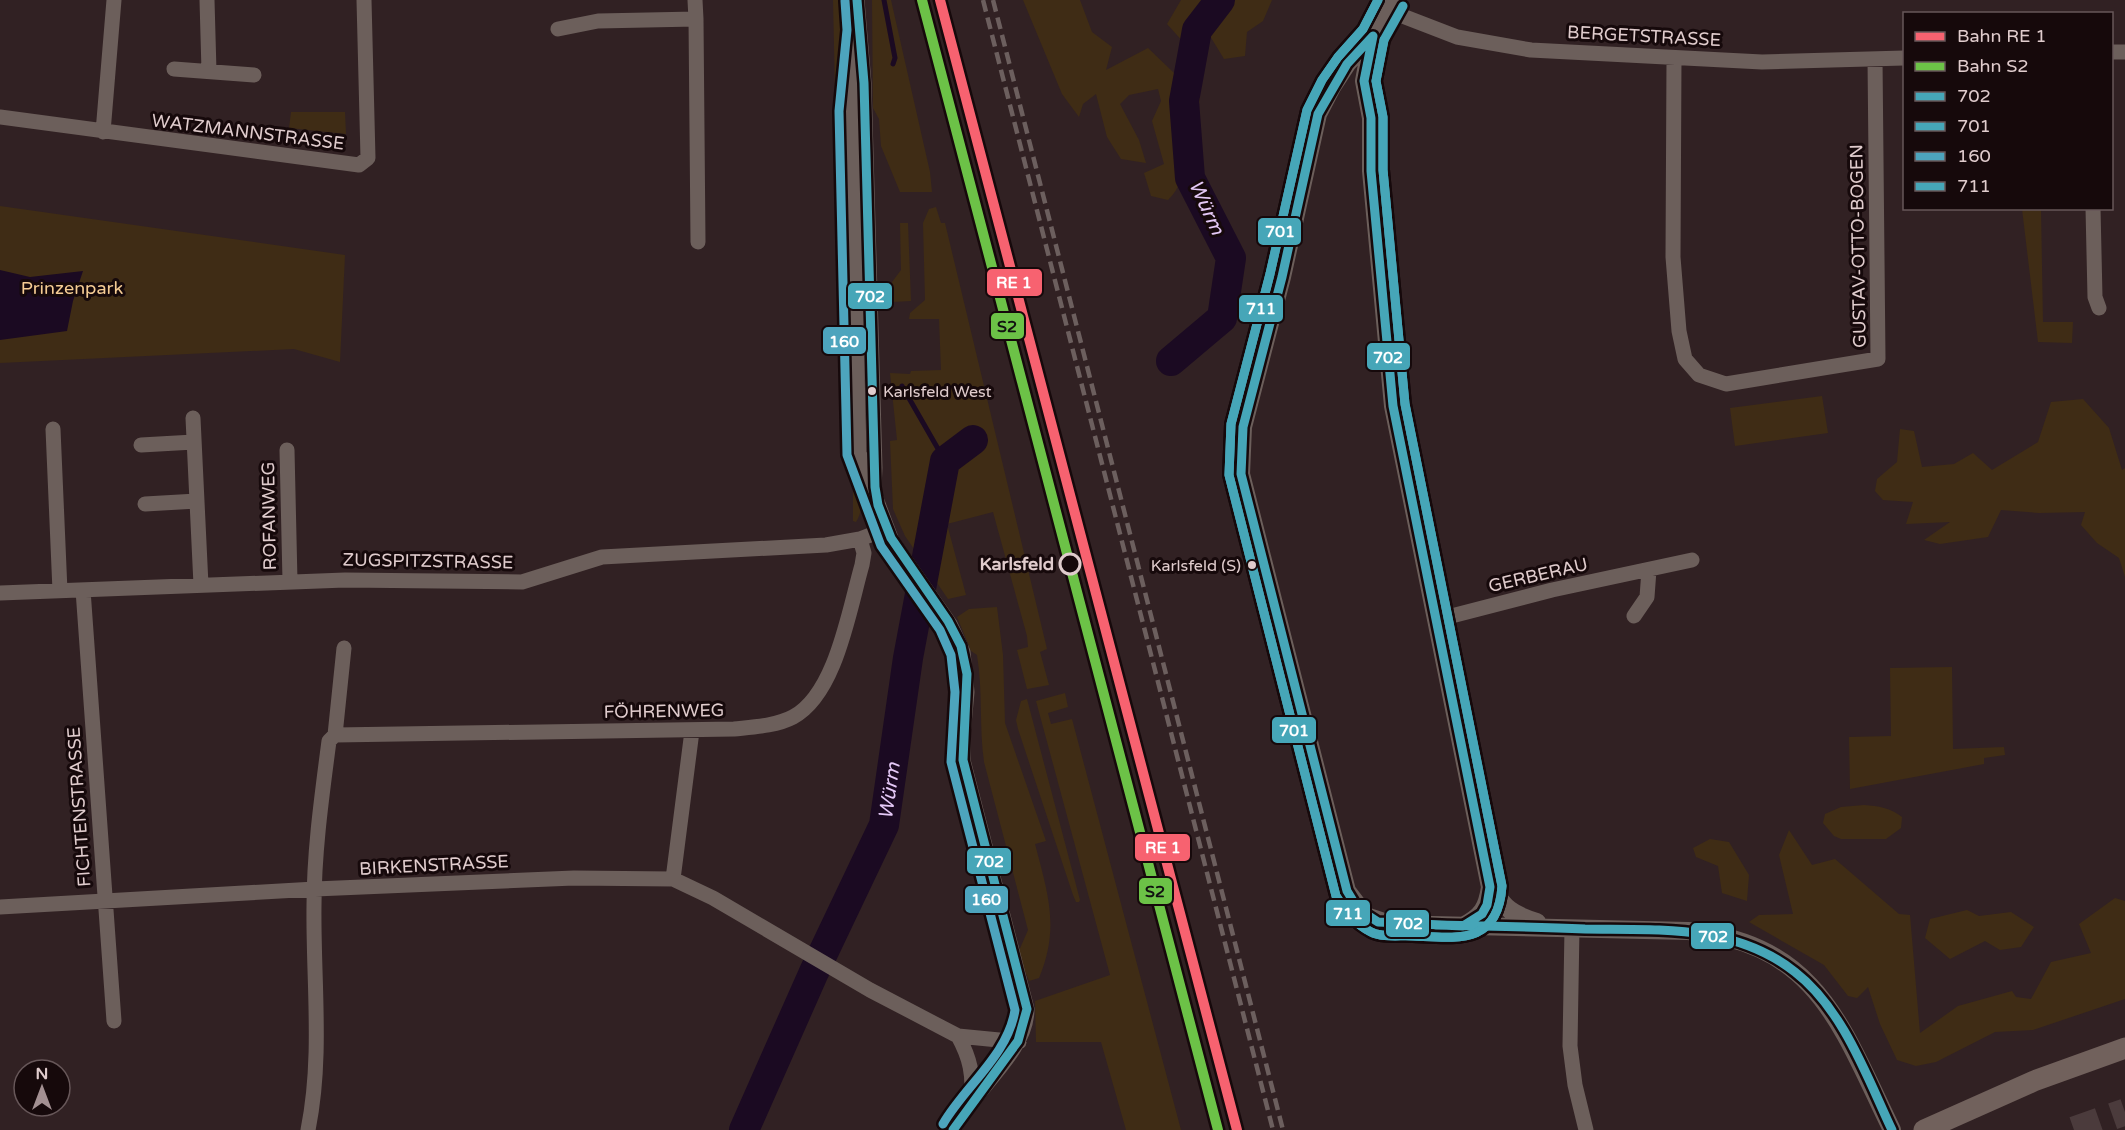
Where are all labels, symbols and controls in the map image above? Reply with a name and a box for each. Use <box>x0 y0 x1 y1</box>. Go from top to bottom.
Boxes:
legend <box>1903 12 2113 210</box>
street label: BERGETSTRASSE <box>1566 21 1722 51</box>
text: Bahn RE 1 <box>1957 25 2046 47</box>
text: Bahn S2 <box>1957 55 2029 77</box>
text: 702 <box>1957 85 1991 107</box>
street label: WATZMANNSTRASSE <box>150 109 346 155</box>
text: 701 <box>1957 115 1991 137</box>
street label: GUSTAV-OTTO-BOGEN <box>1845 144 1871 348</box>
text: 160 <box>1957 145 1991 167</box>
text: 711 <box>1957 175 1991 197</box>
water label: Würm <box>1183 176 1229 239</box>
line badge: 701 <box>1257 217 1302 246</box>
text: 701 <box>1265 222 1295 242</box>
line badge: RE 1 <box>986 268 1043 297</box>
text: RE 1 <box>996 273 1032 293</box>
park label: Prinzenpark <box>21 277 123 299</box>
line badge: 702 <box>847 282 893 310</box>
text: 702 <box>855 287 885 307</box>
line badge: 711 <box>1238 294 1284 323</box>
text: 711 <box>1246 299 1276 319</box>
line badge: S2 <box>990 312 1025 340</box>
text: S2 <box>997 317 1017 337</box>
line badge: 160 <box>822 326 867 355</box>
text: 160 <box>829 332 859 352</box>
line badge: 702 <box>1366 342 1411 371</box>
text: 702 <box>1373 348 1403 368</box>
place label: Karlsfeld West <box>883 382 992 402</box>
marker: Karlsfeld West <box>866 385 878 397</box>
street label: ROFANWEG <box>257 462 281 570</box>
street label: ZUGSPITZSTRASSE <box>342 549 514 573</box>
place label: Karlsfeld <box>979 553 1054 575</box>
marker: Karlsfeld <box>1059 553 1081 575</box>
street label: GERBERAU <box>1486 553 1590 597</box>
place label: Karlsfeld (S) <box>1151 556 1241 576</box>
marker: Karlsfeld (S) <box>1246 559 1258 571</box>
street label: FÖHRENWEG <box>603 699 725 723</box>
line badge: 701 <box>1271 716 1317 744</box>
text: 701 <box>1279 721 1309 741</box>
street label: FICHTENSTRASSE <box>62 726 96 888</box>
water label: Würm <box>874 760 906 821</box>
line badge: RE 1 <box>1134 833 1191 862</box>
text: RE 1 <box>1145 838 1181 858</box>
line badge: 702 <box>966 847 1012 875</box>
street label: BIRKENSTRASSE <box>359 850 509 880</box>
text: 702 <box>974 852 1004 872</box>
line badge: S2 <box>1138 877 1173 905</box>
text: S2 <box>1145 882 1165 902</box>
line badge: 160 <box>964 885 1009 914</box>
text: 160 <box>971 890 1001 910</box>
line badge: 711 <box>1325 899 1371 927</box>
text: 711 <box>1333 904 1363 924</box>
line badge: 702 <box>1385 909 1430 938</box>
text: 702 <box>1393 914 1423 934</box>
line badge: 702 <box>1690 922 1735 950</box>
text: 702 <box>1698 927 1728 947</box>
north arrow <box>12 1058 72 1118</box>
text: N <box>36 1064 48 1084</box>

